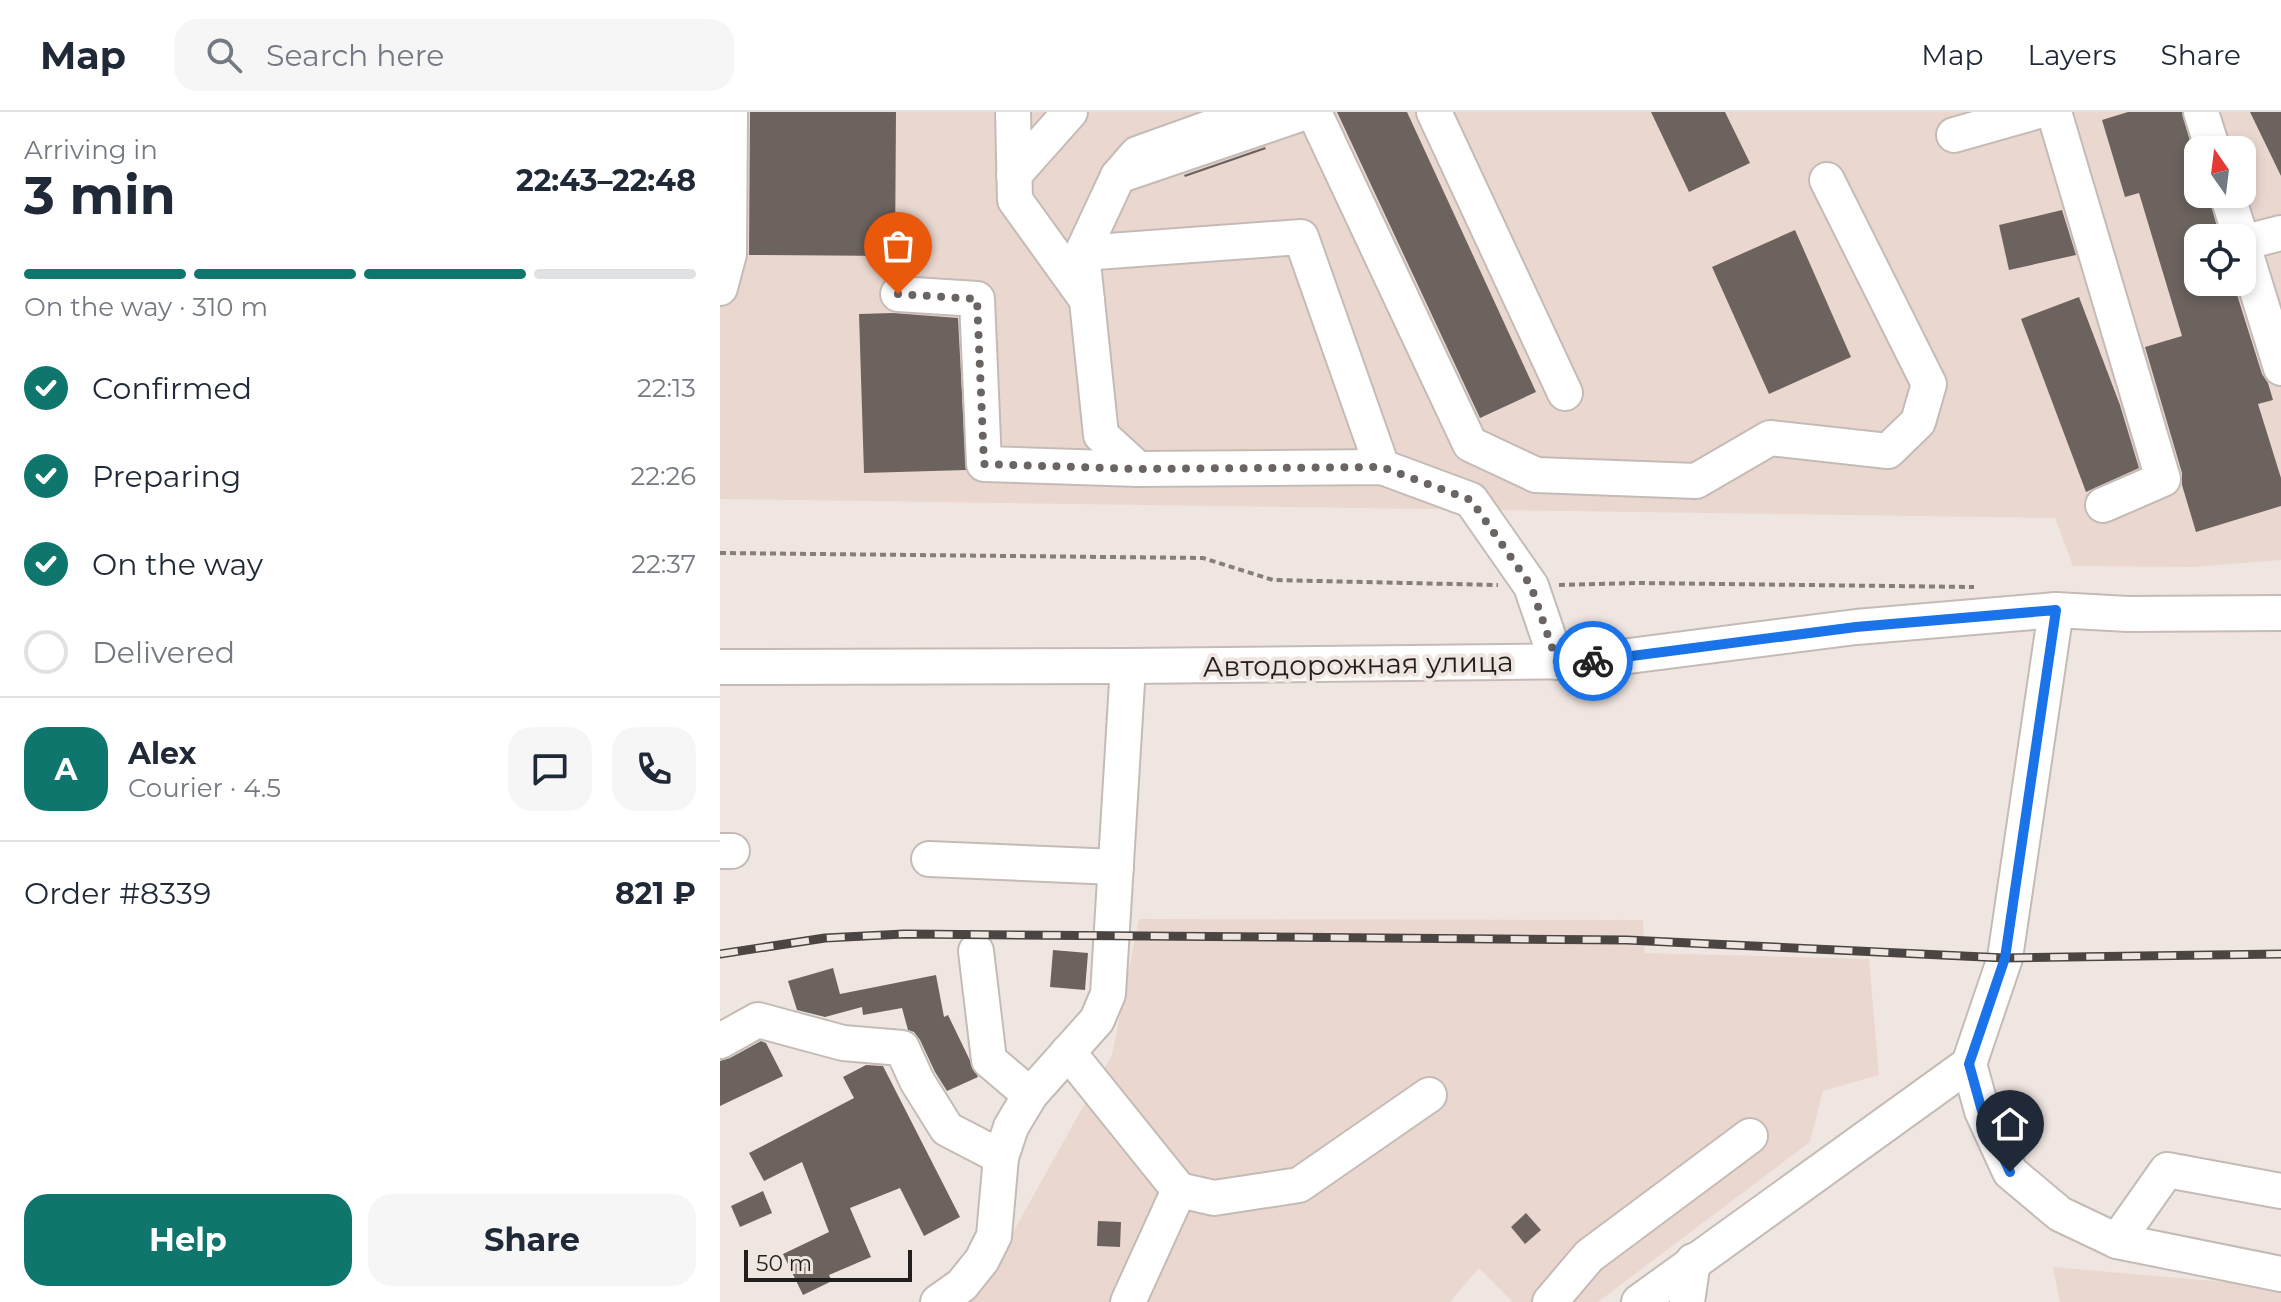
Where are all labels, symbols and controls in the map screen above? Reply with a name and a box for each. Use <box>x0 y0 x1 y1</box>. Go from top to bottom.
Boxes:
search box <box>174 19 734 91</box>
text: Map <box>40 32 126 79</box>
icon: search <box>202 33 246 77</box>
text: Search here <box>266 37 444 74</box>
text: Map <box>1921 38 1984 72</box>
text: Layers <box>2028 38 2117 72</box>
text: Share <box>2161 38 2241 72</box>
text: Arriving in <box>24 134 158 166</box>
north arrow <box>2184 136 2256 208</box>
map controls <box>2184 136 2256 296</box>
text: 22:43–22:48 <box>516 162 696 199</box>
text: 3 min <box>24 164 176 227</box>
pin <box>864 212 932 294</box>
icon: bag <box>876 224 920 268</box>
button: locate <box>2184 224 2256 296</box>
text: On the way · 310 m <box>24 291 268 323</box>
icon: check <box>24 366 68 410</box>
text: Confirmed <box>92 370 252 407</box>
text: 22:13 <box>637 372 696 404</box>
icon: check <box>24 454 68 498</box>
text: Preparing <box>92 458 241 495</box>
text: 22:26 <box>630 460 696 492</box>
icon: check <box>24 542 68 586</box>
text: On the way <box>92 546 263 583</box>
text: 22:37 <box>631 548 696 580</box>
courier <box>1553 621 1633 701</box>
text: Delivered <box>92 634 235 671</box>
icon: bike <box>1571 639 1615 683</box>
street label: Автодорожная улица <box>1202 644 1514 684</box>
button: chat <box>508 727 592 811</box>
button: phone <box>612 727 696 811</box>
text: Alex <box>128 735 196 772</box>
text: A <box>55 751 77 788</box>
text: Courier · 4.5 <box>128 772 281 804</box>
text: Order #8339 <box>24 875 211 912</box>
text: 821 ₽ <box>615 875 696 912</box>
pin <box>1976 1090 2044 1172</box>
icon: home <box>1988 1102 2032 1146</box>
button: Help <box>24 1194 352 1286</box>
button: Share <box>368 1194 696 1286</box>
scale bar <box>744 1246 912 1282</box>
text: 50 m <box>756 1250 812 1277</box>

